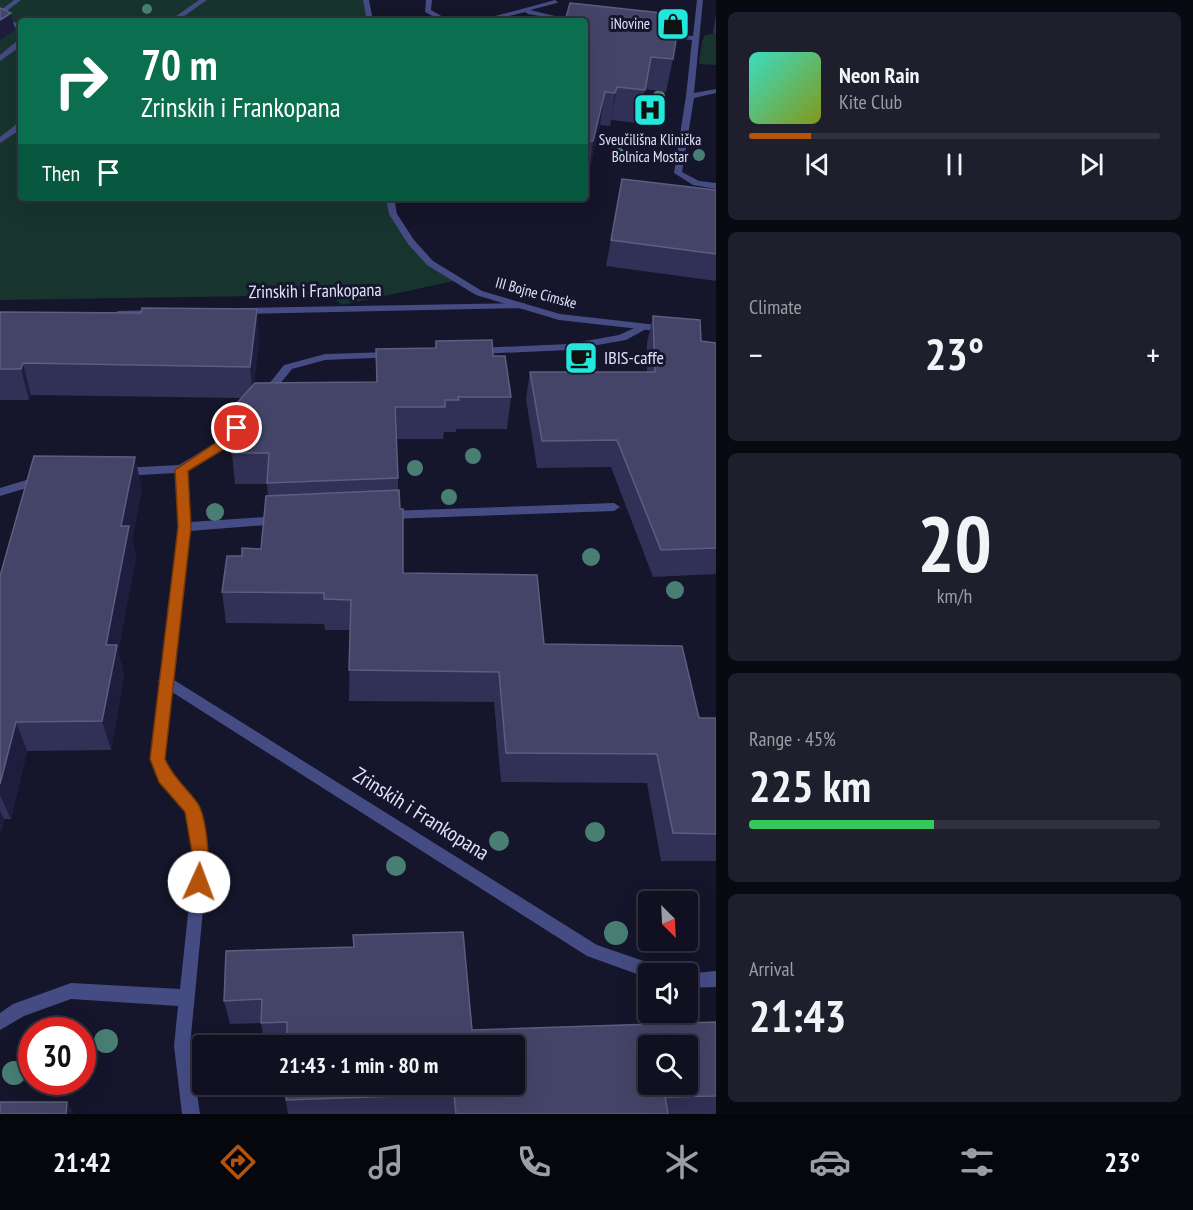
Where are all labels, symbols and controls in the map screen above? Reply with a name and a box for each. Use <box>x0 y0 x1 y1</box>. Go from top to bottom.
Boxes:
shop icon: iNovine <box>655 6 691 42</box>
place label: iNovine <box>610 14 650 33</box>
text: 70 m <box>141 37 218 92</box>
icon: right <box>42 42 120 120</box>
text: Neon Rain <box>839 61 919 89</box>
text: Kite Club <box>839 89 902 115</box>
text: Zrinskih i Frankopana <box>141 90 340 124</box>
hospital icon: Sveučilišna Klinička Bolnica Mostar <box>632 92 668 128</box>
place label: Sveučilišna Klinička Bolnica Mostar <box>599 130 701 166</box>
icon: previous <box>801 148 834 181</box>
icon: pause <box>938 148 971 181</box>
icon: next <box>1075 148 1108 181</box>
icon: arrive <box>92 156 125 189</box>
text: Then <box>42 159 80 187</box>
street label: III Bojne Cimske <box>493 273 579 312</box>
street label: Zrinskih i Frankopana <box>248 278 382 303</box>
text: Climate <box>749 294 802 320</box>
text: 23° <box>925 324 984 382</box>
text: − <box>749 333 763 376</box>
text: + <box>1146 333 1160 376</box>
cafe icon: IBIS-caffe <box>563 340 599 376</box>
place label: IBIS-caffe <box>604 346 664 369</box>
pin <box>211 402 262 453</box>
icon: arrive <box>220 411 253 444</box>
text: 20 <box>917 493 992 594</box>
text: km/h <box>937 583 972 609</box>
text: Range · 45% <box>749 726 836 752</box>
text: 225 km <box>749 756 871 814</box>
street label: Zrinskih i Frankopana <box>348 761 494 866</box>
position arrow <box>167 850 231 914</box>
north arrow <box>638 891 698 951</box>
map controls <box>638 891 698 1095</box>
text: Arrival <box>749 956 794 982</box>
button: sound <box>638 963 698 1023</box>
text: 21:43 <box>749 986 846 1044</box>
speed limit sign: 30 <box>18 1017 96 1095</box>
button: search <box>638 1035 698 1095</box>
text: 21:43 · 1 min · 80 m <box>279 1051 438 1079</box>
icon: directions <box>217 1141 259 1183</box>
icon: music <box>365 1141 407 1183</box>
icon: phone <box>513 1141 555 1183</box>
icon: climate <box>661 1141 703 1183</box>
icon: car <box>809 1141 851 1183</box>
icon: filters <box>956 1141 998 1183</box>
text: 21:42 <box>53 1145 111 1179</box>
text: 23° <box>1104 1145 1140 1179</box>

